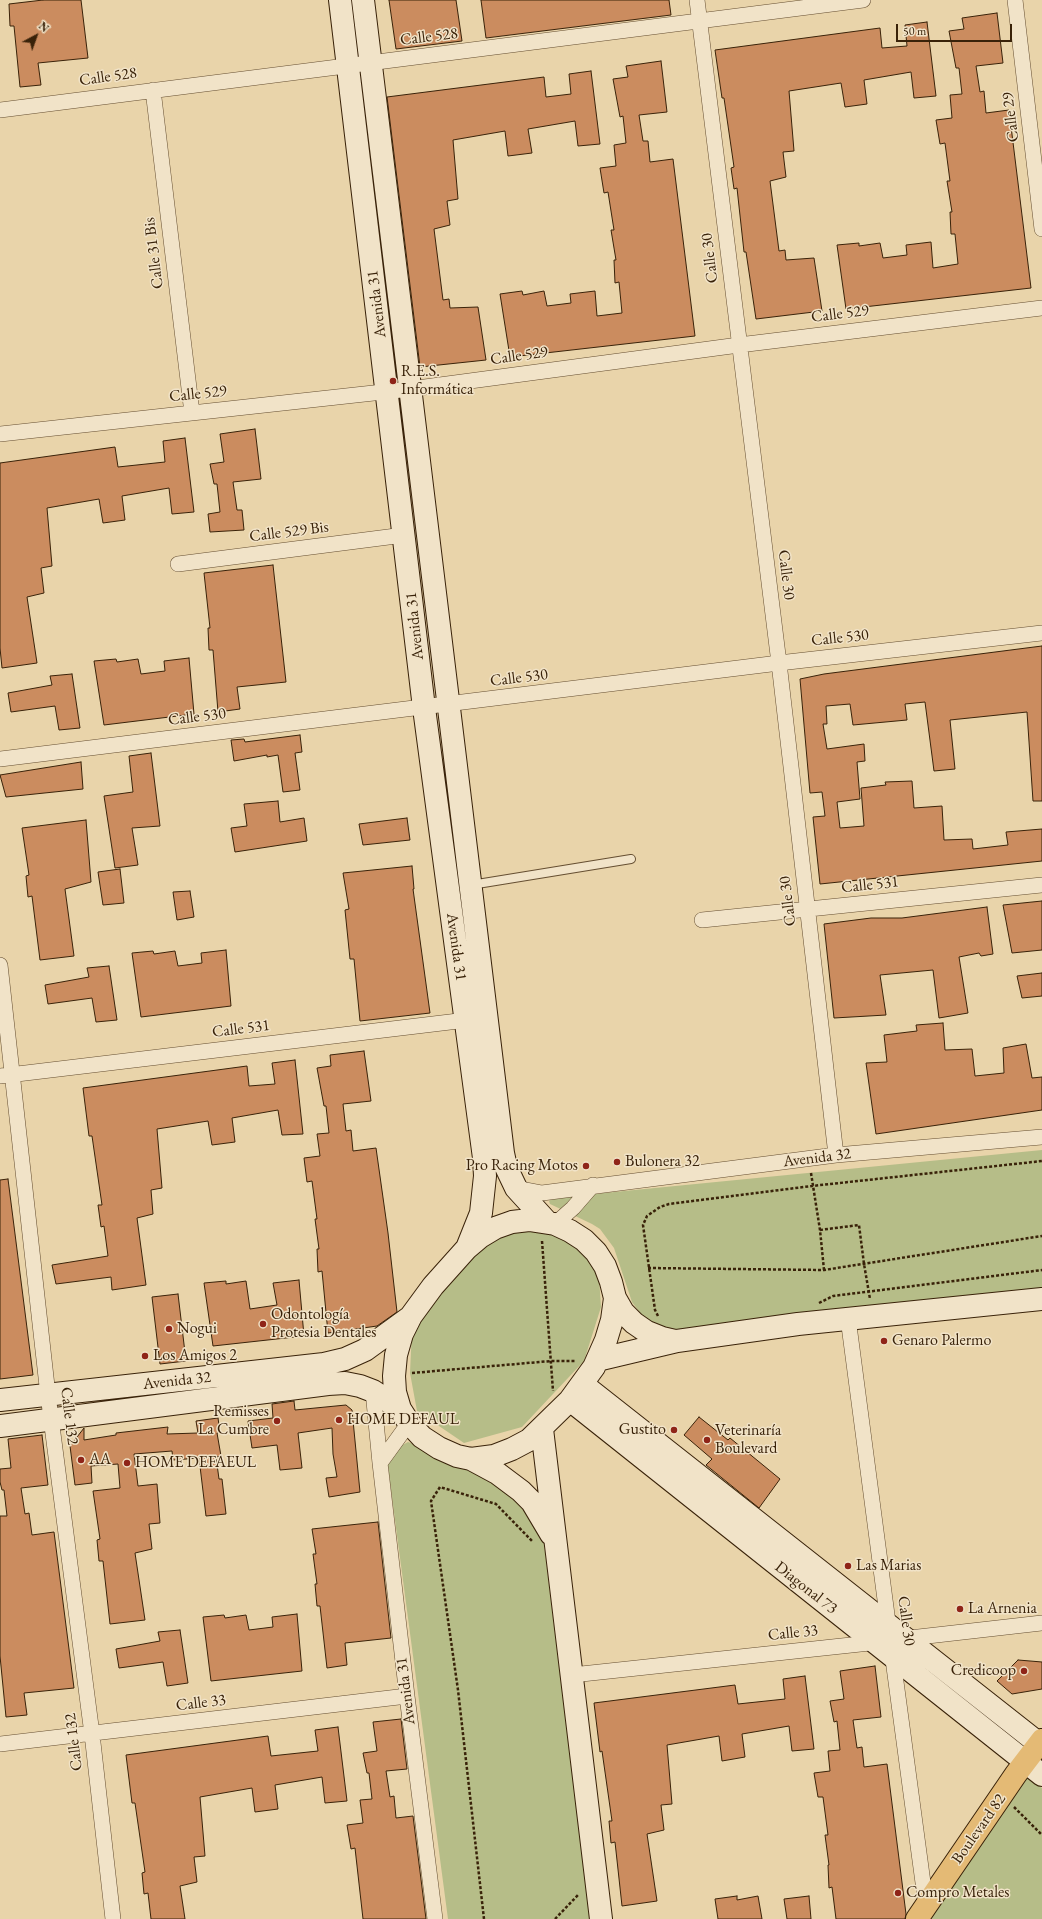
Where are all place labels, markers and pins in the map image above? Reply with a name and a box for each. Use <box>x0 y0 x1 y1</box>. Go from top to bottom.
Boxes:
place label: R.E.S. Informática <box>401 362 473 400</box>
marker: R.E.S. Informática <box>388 376 398 386</box>
place label: Bulonera 32 <box>625 1152 700 1172</box>
place label: Pro Racing Motos <box>466 1156 578 1176</box>
marker: Bulonera 32 <box>612 1157 622 1167</box>
marker: Pro Racing Motos <box>581 1161 591 1171</box>
place label: Odontología Protesia Dentales <box>271 1305 376 1343</box>
place label: Nogui <box>177 1319 217 1339</box>
marker: Odontología Protesia Dentales <box>258 1319 268 1329</box>
marker: Nogui <box>164 1324 174 1334</box>
place label: Genaro Palermo <box>892 1331 991 1351</box>
marker: Genaro Palermo <box>879 1336 889 1346</box>
place label: Los Amigos 2 <box>153 1346 237 1366</box>
marker: Los Amigos 2 <box>140 1351 150 1361</box>
place label: Remisses La Cumbre <box>198 1402 269 1440</box>
place label: HOME DEFAUL <box>347 1410 459 1430</box>
marker: HOME DEFAUL <box>334 1415 344 1425</box>
marker: Remisses La Cumbre <box>272 1416 282 1426</box>
place label: Gustito <box>619 1420 666 1440</box>
place label: Veterinaría Boulevard <box>715 1421 781 1459</box>
marker: Gustito <box>669 1425 679 1435</box>
marker: Veterinaría Boulevard <box>702 1435 712 1445</box>
place label: AA <box>89 1450 111 1470</box>
place label: HOME DEFAEUL <box>135 1453 256 1473</box>
marker: AA <box>76 1455 86 1465</box>
marker: HOME DEFAEUL <box>122 1458 132 1468</box>
place label: Las Marias <box>856 1556 921 1576</box>
marker: Las Marias <box>843 1561 853 1571</box>
place label: La Arnenia <box>968 1599 1037 1619</box>
marker: La Arnenia <box>955 1604 965 1614</box>
place label: Credicoop <box>951 1661 1016 1681</box>
marker: Credicoop <box>1019 1666 1029 1676</box>
place label: Compro Metales <box>906 1883 1009 1903</box>
marker: Compro Metales <box>893 1888 903 1898</box>

